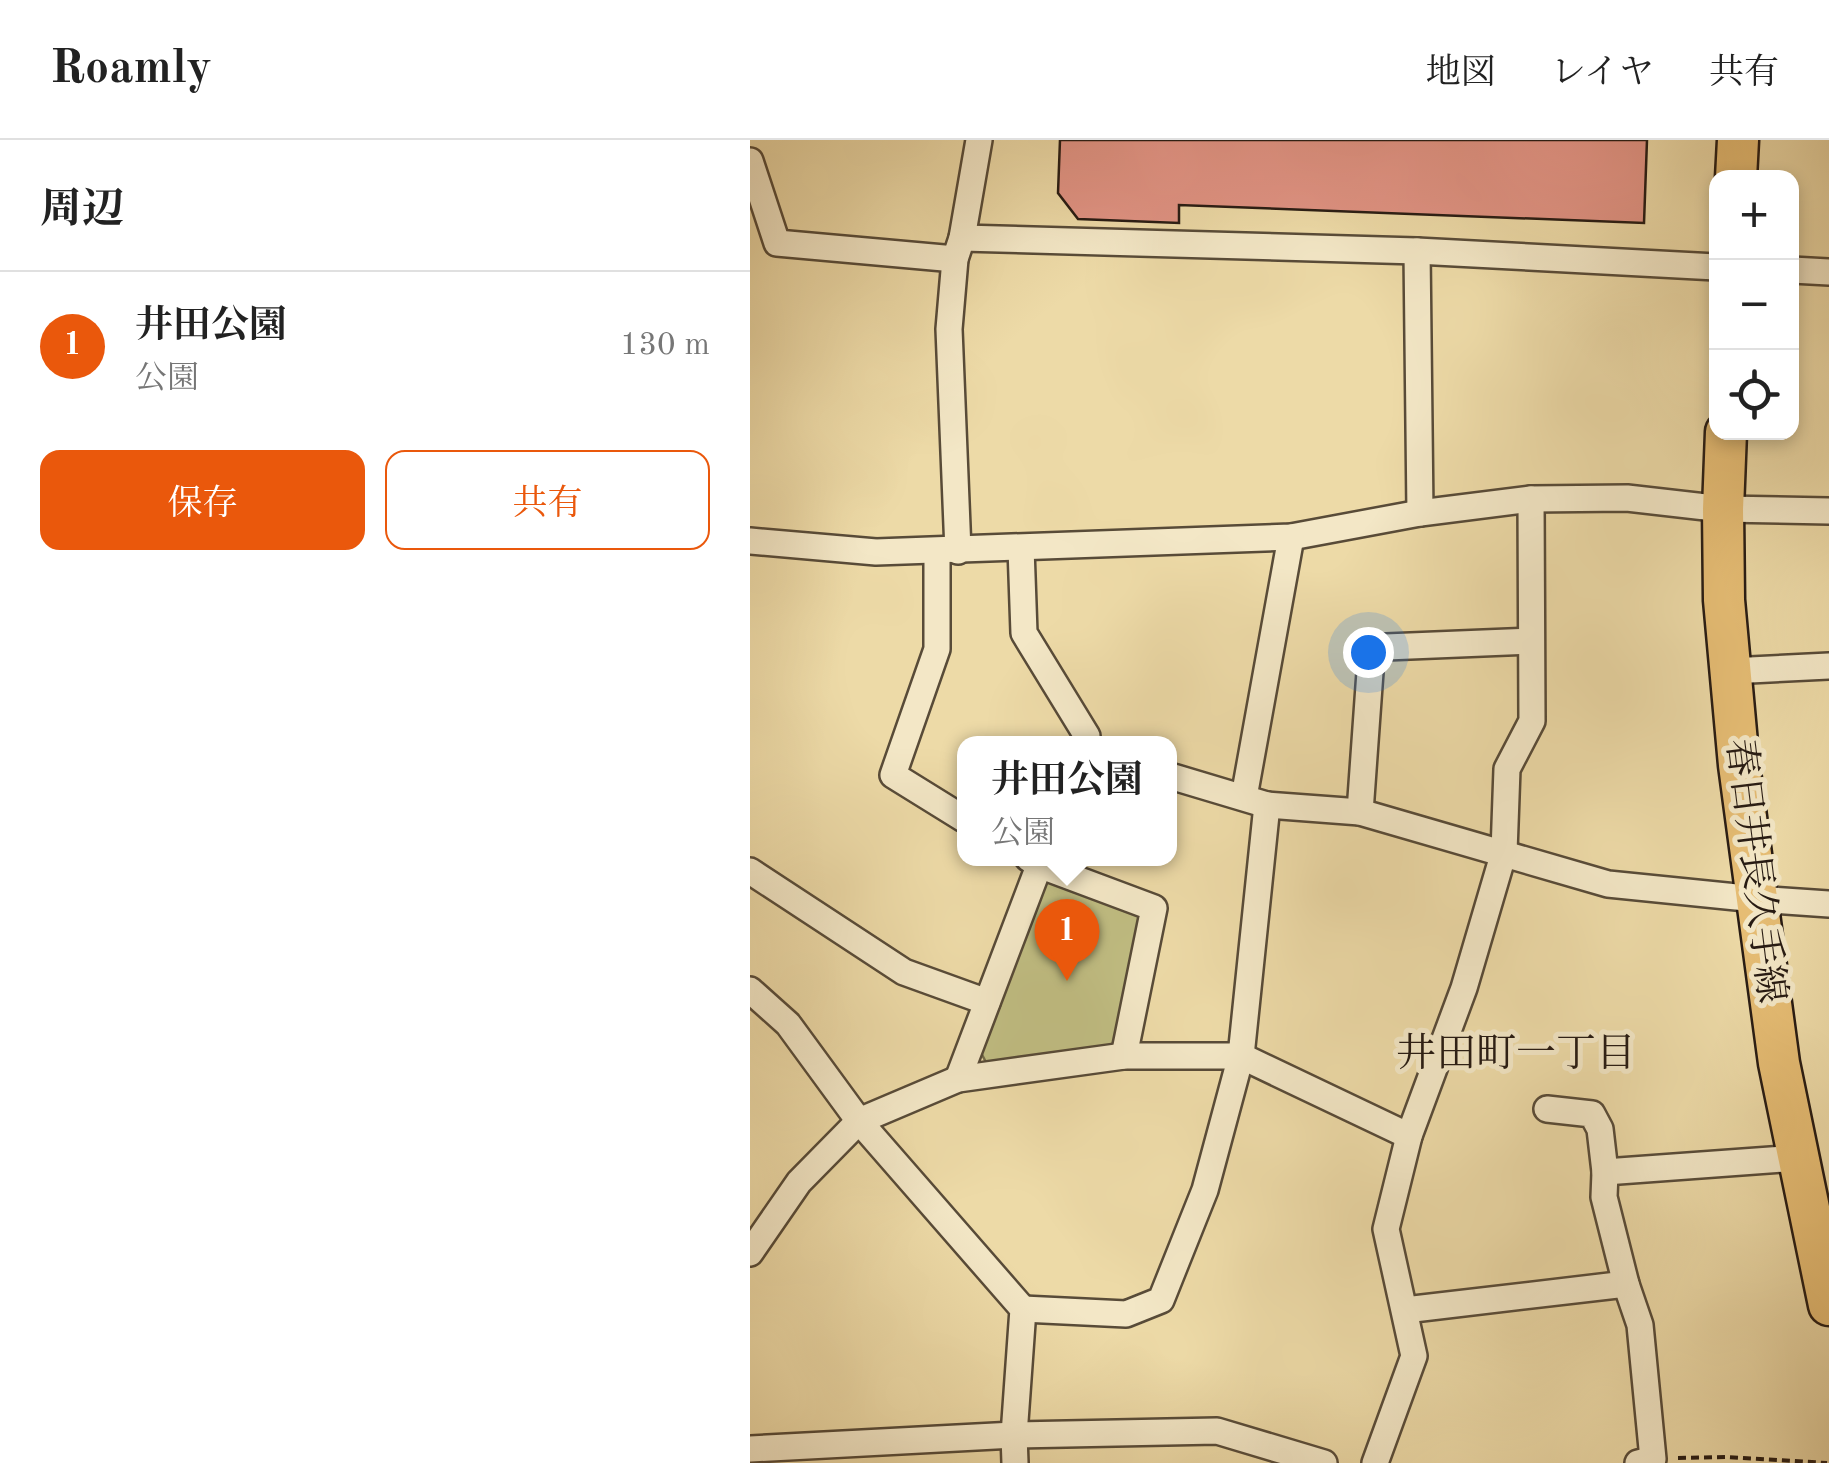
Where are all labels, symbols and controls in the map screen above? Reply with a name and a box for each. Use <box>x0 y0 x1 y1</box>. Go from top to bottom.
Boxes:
text: Roamly <box>50 45 212 93</box>
text: 地図 <box>1426 56 1496 91</box>
text: レイヤ <box>1551 56 1654 91</box>
text: 共有 <box>1709 56 1779 91</box>
map controls <box>1709 170 1799 440</box>
button: + <box>1709 170 1799 260</box>
text: 周辺 <box>40 190 124 232</box>
button: − <box>1709 260 1799 350</box>
text: 井田公園 <box>135 308 287 346</box>
text: 1 <box>63 330 82 362</box>
text: 130 m <box>620 330 710 362</box>
button: locate <box>1709 350 1799 440</box>
text: 公園 <box>135 364 199 396</box>
button: 保存 <box>40 450 365 550</box>
button: 共有 <box>385 450 710 550</box>
your location <box>1343 627 1394 678</box>
popup <box>957 736 1177 866</box>
street label: 春日井長久手線 <box>1719 736 1793 1005</box>
text: 井田公園 <box>991 763 1143 801</box>
text: 公園 <box>991 819 1055 851</box>
pin: 1 <box>1034 898 1100 981</box>
district label: 井田町一丁目 <box>1396 1032 1636 1076</box>

